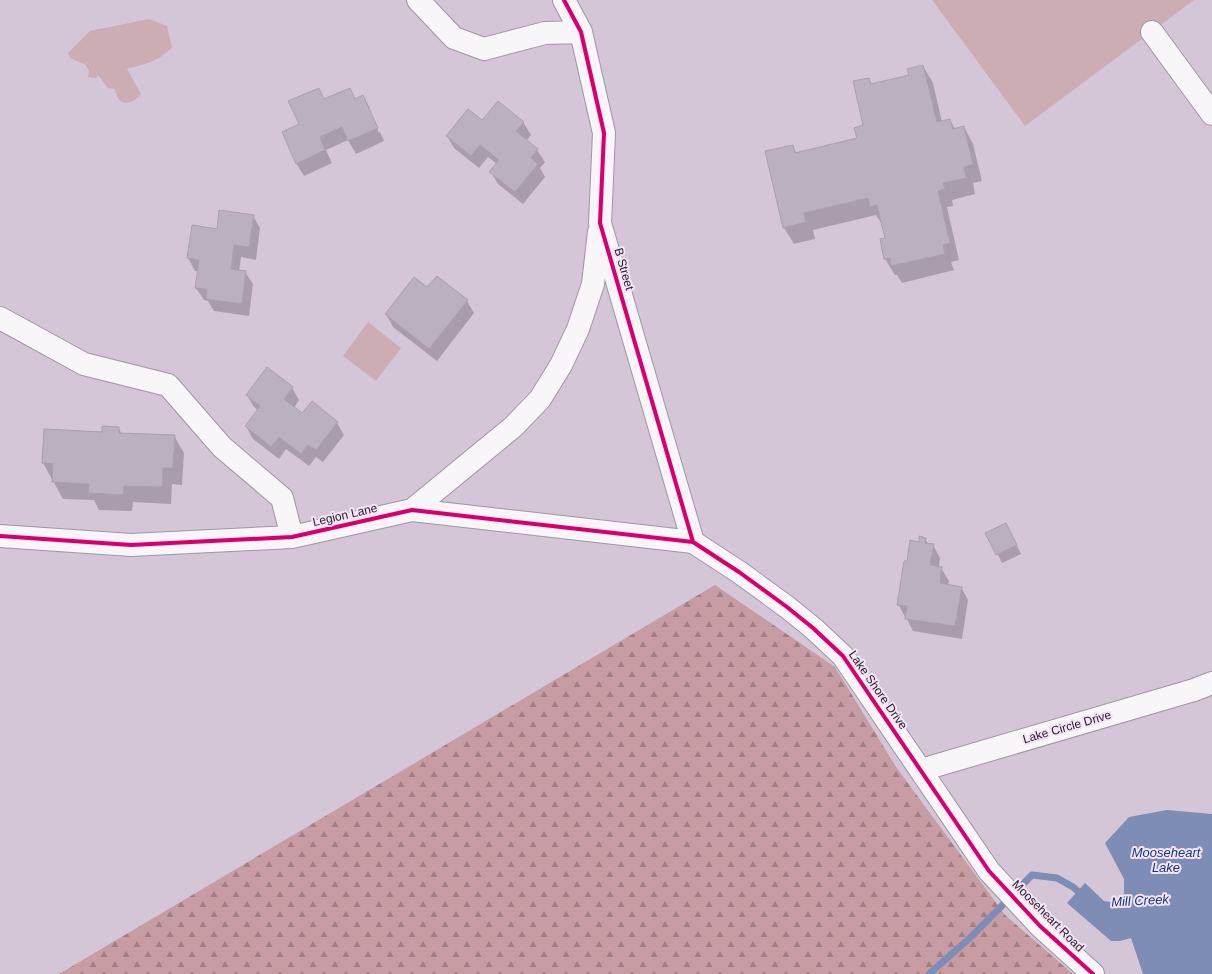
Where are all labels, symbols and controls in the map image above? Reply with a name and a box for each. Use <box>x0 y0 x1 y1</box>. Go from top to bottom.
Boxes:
street label: B Street <box>611 246 637 292</box>
street label: Legion Lane <box>311 501 379 529</box>
street label: Lake Shore Drive <box>846 648 911 732</box>
street label: Lake Circle Drive <box>1021 708 1113 746</box>
water label: Mooseheart Lake <box>1132 845 1202 875</box>
street label: Mooseheart Road <box>1009 877 1087 955</box>
water label: Mill Creek <box>1111 891 1171 910</box>

